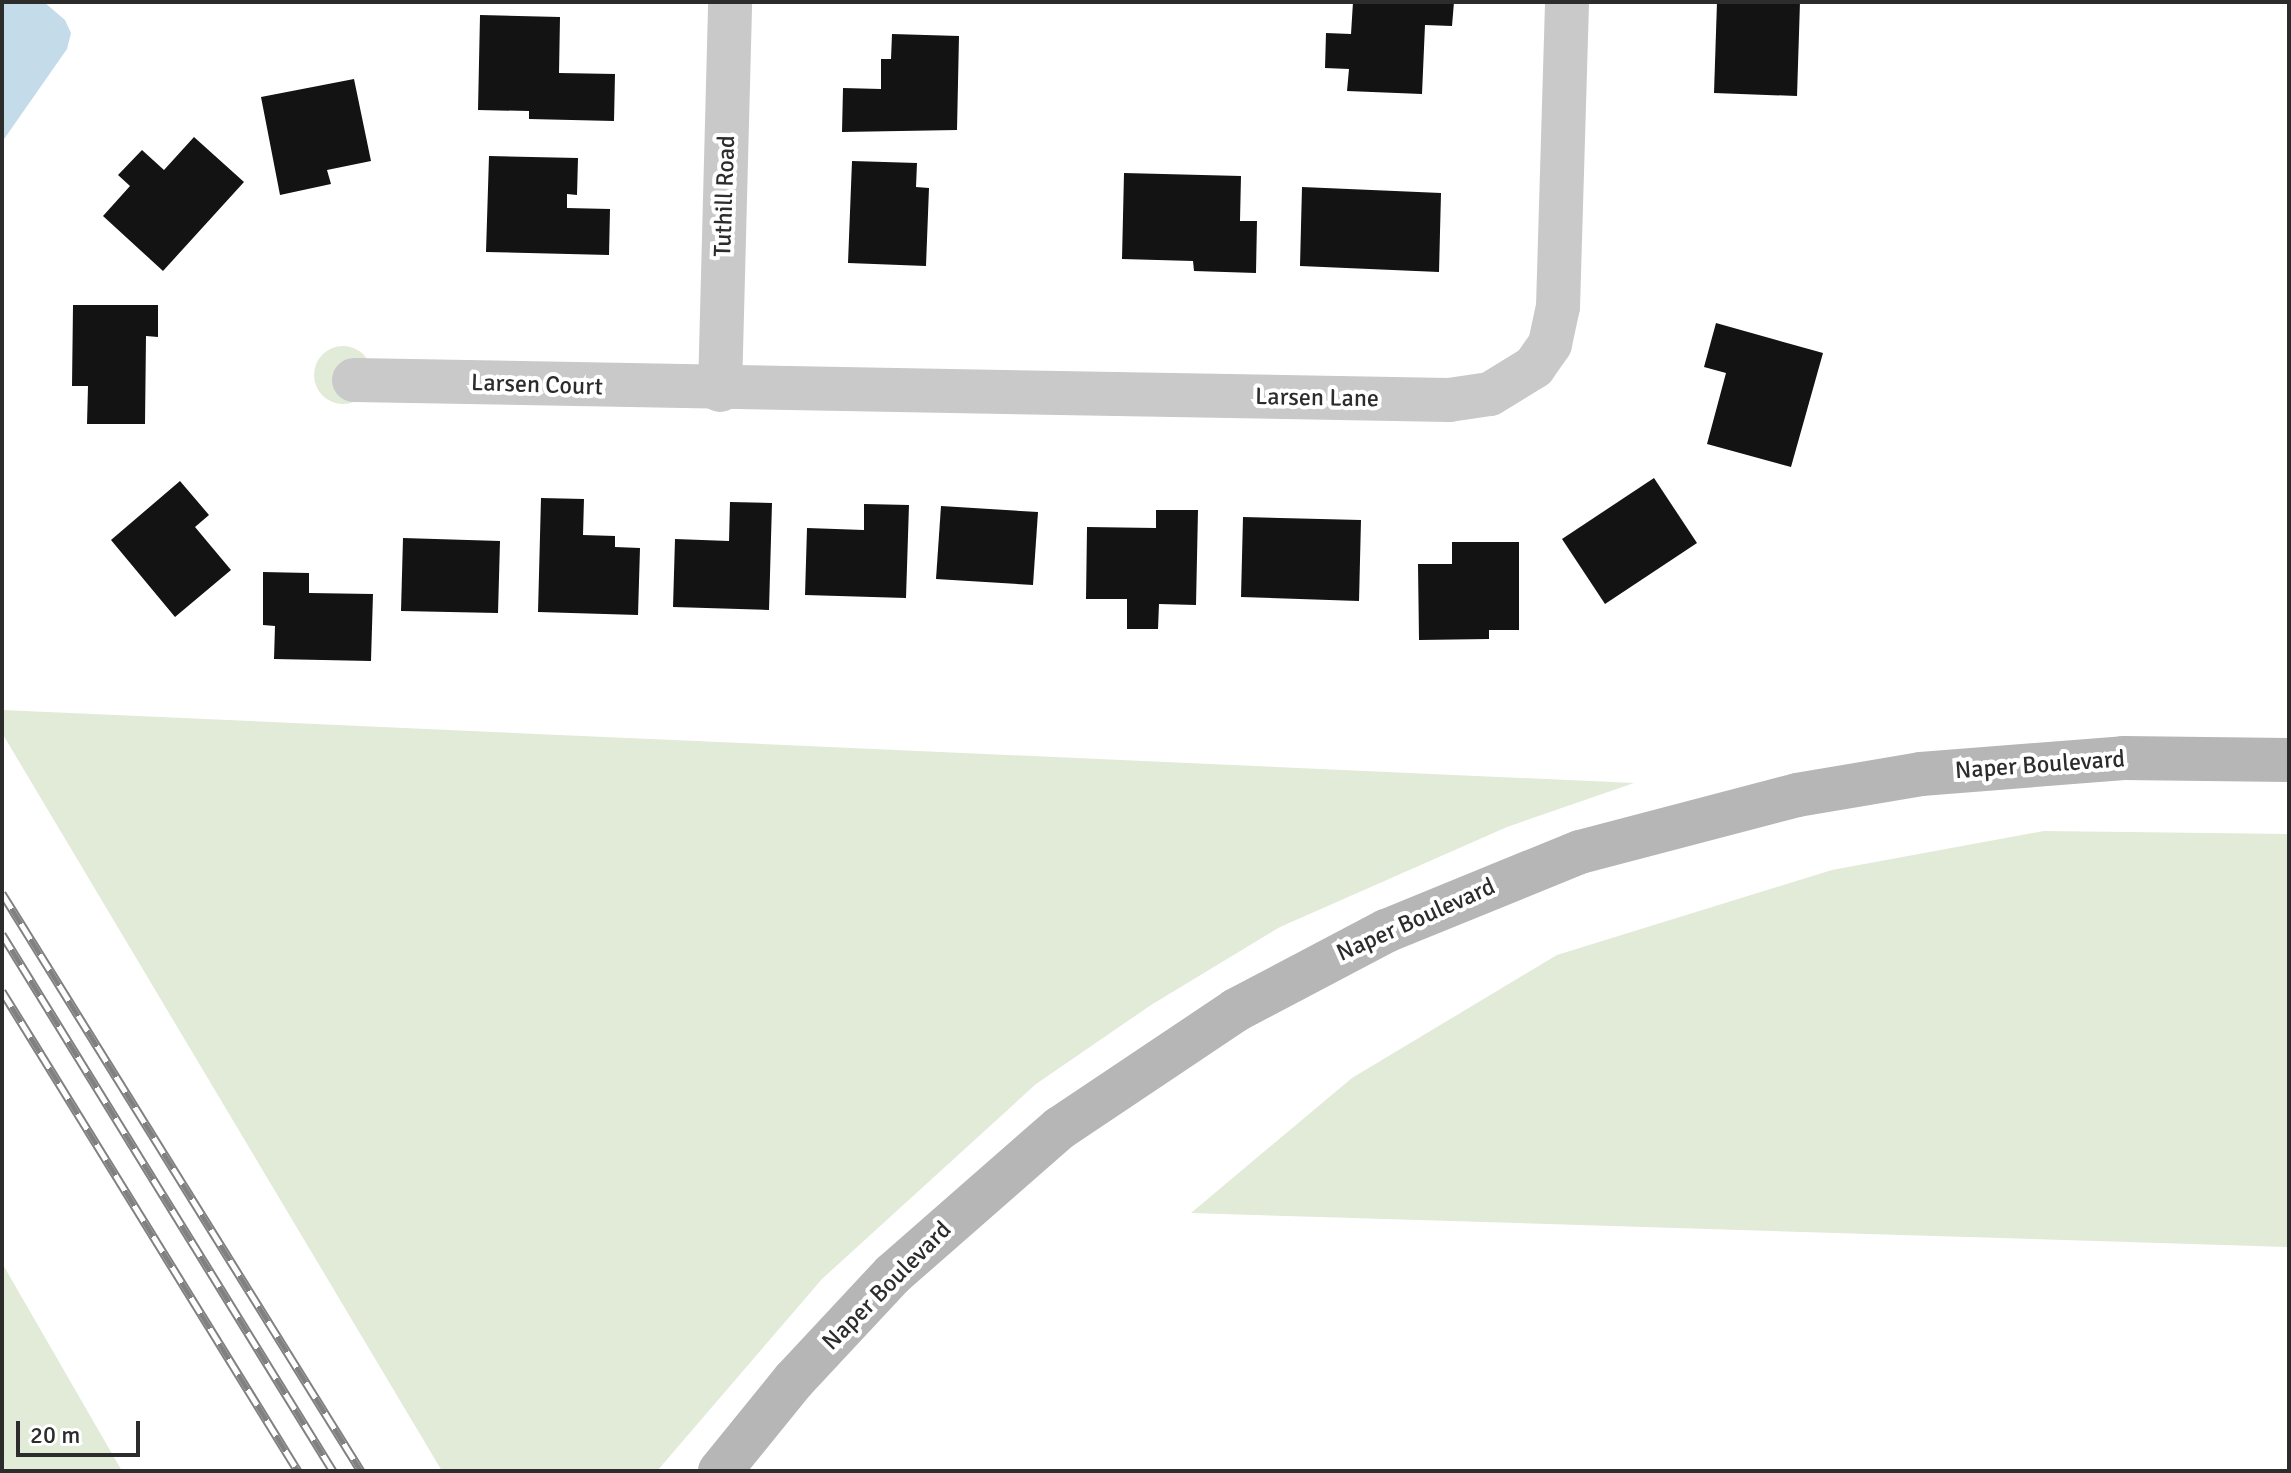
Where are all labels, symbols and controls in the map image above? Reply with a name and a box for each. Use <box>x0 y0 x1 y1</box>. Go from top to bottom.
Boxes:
street label: Tuthill Road <box>708 135 742 257</box>
street label: Larsen Court <box>471 368 603 402</box>
street label: Larsen Lane <box>1255 383 1379 413</box>
street label: Naper Boulevard <box>1954 745 2126 785</box>
street label: Naper Boulevard <box>1332 872 1500 968</box>
street label: Naper Boulevard <box>817 1216 957 1356</box>
scale bar <box>20 1405 144 1455</box>
text: 20 m <box>30 1420 80 1450</box>

